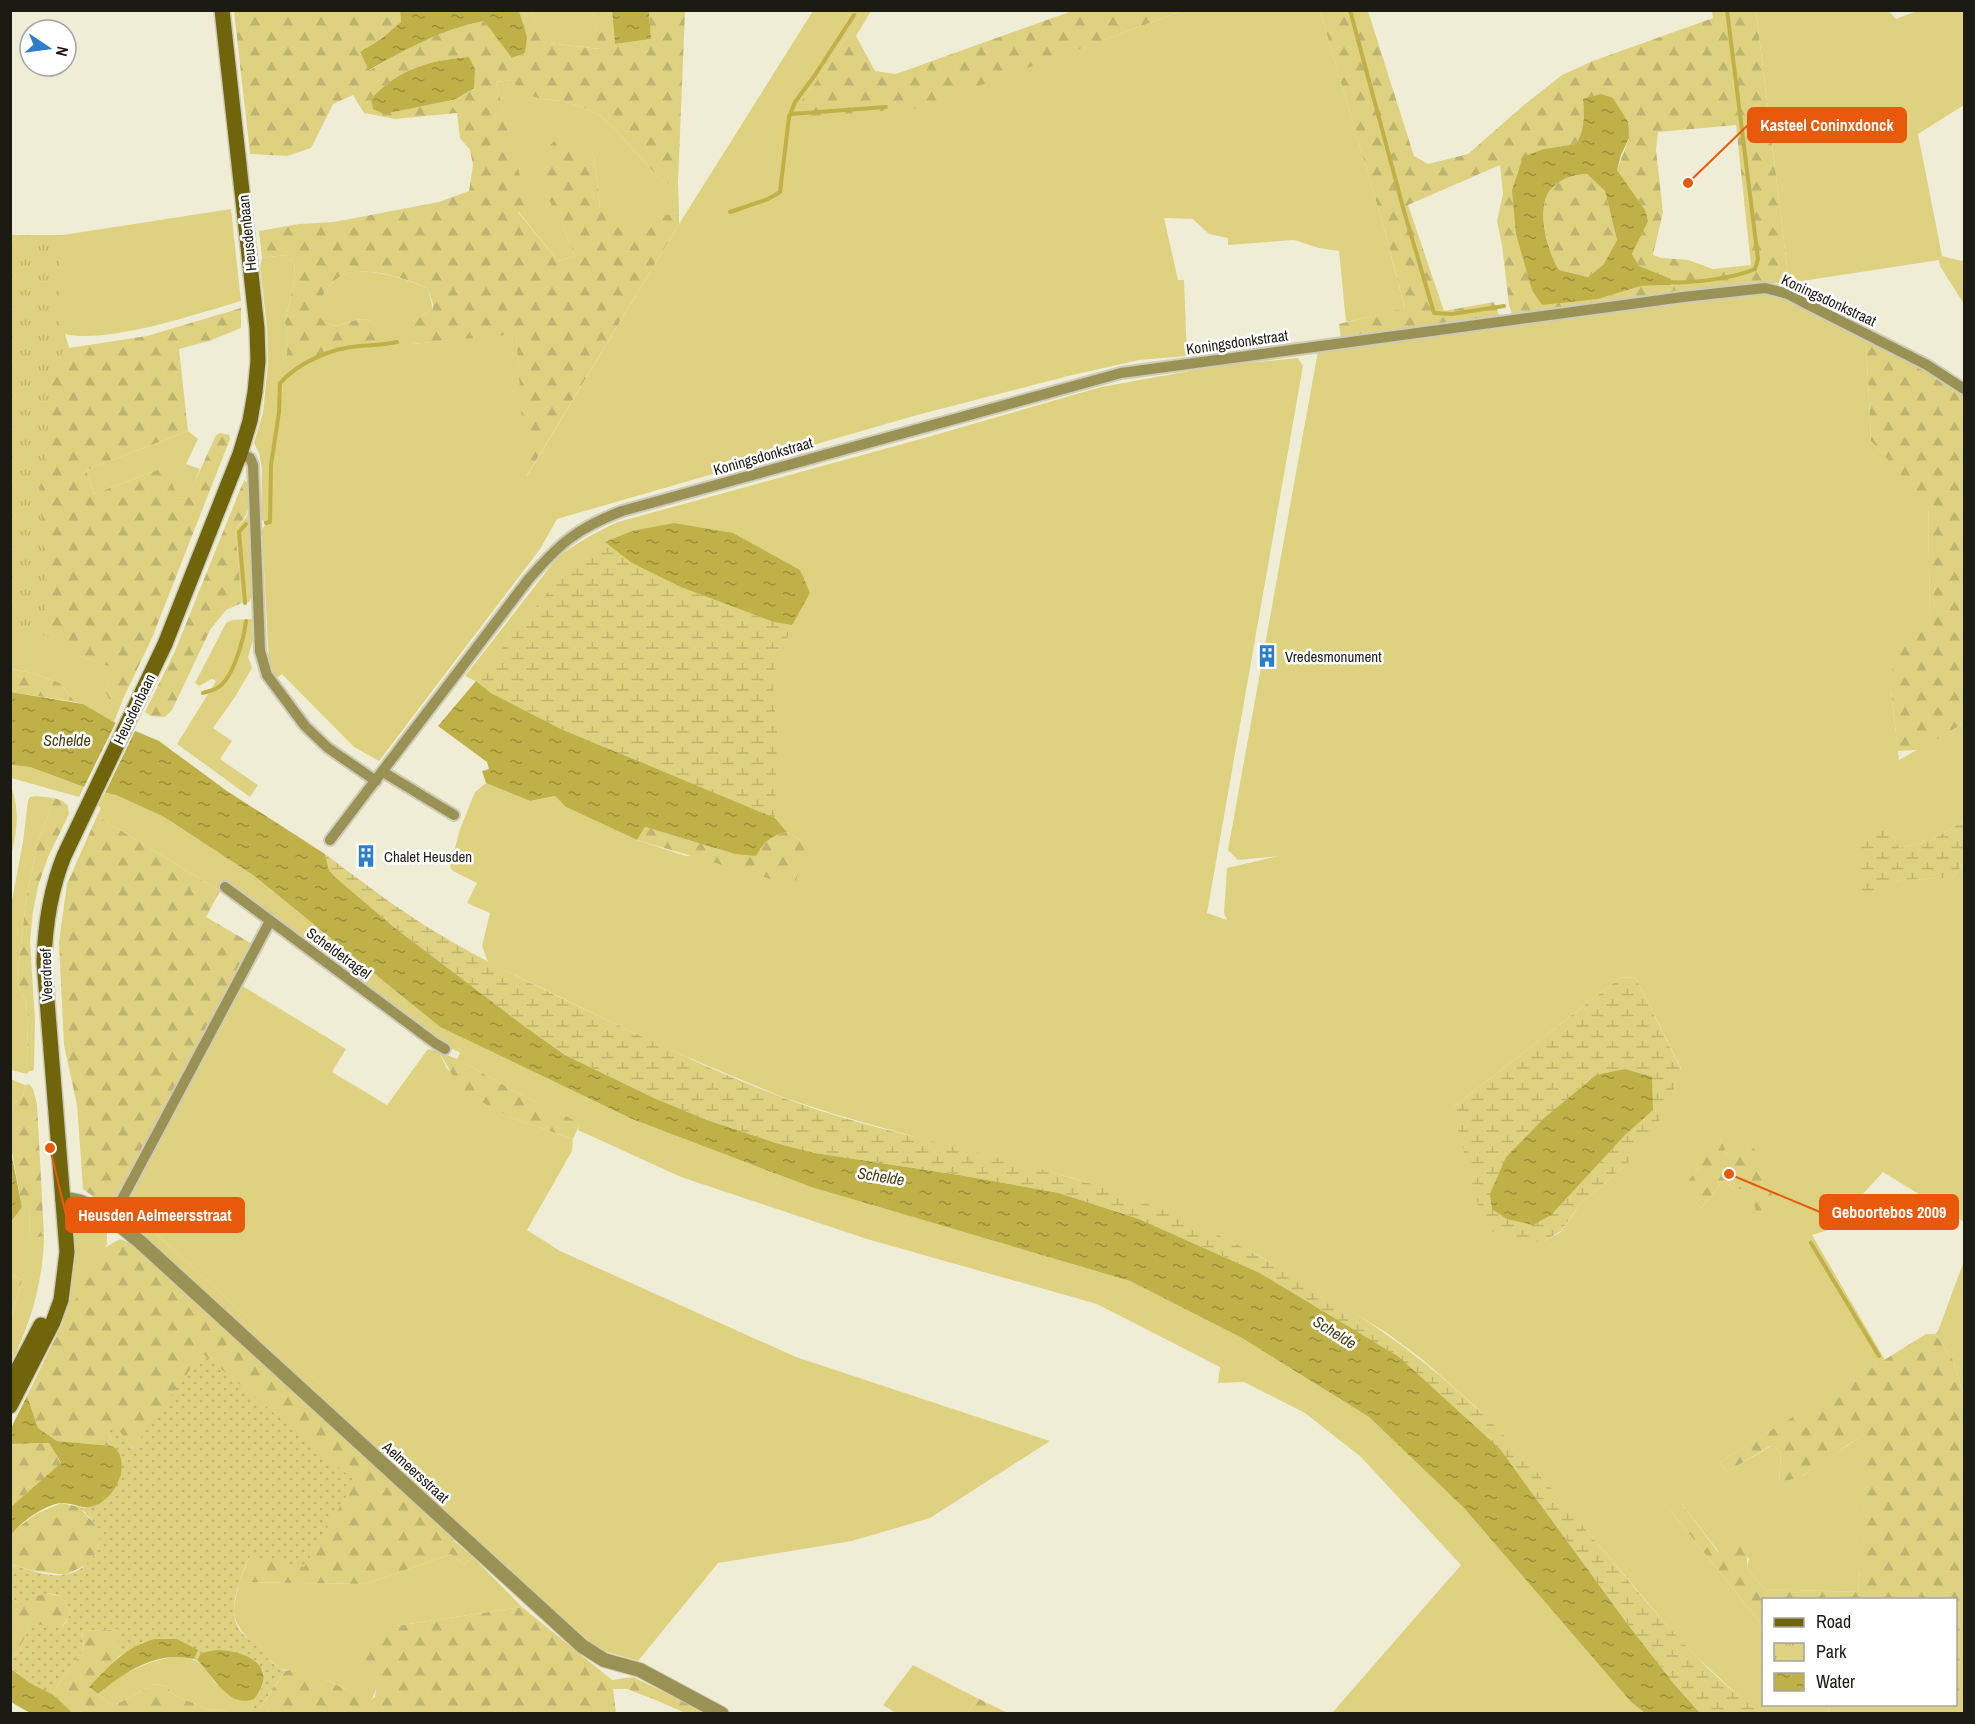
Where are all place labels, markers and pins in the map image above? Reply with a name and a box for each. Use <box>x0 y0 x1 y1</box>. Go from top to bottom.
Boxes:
callout: Kasteel Coninxdonck <box>1748 108 1906 142</box>
building icon: Vredesmonument <box>1254 643 1280 669</box>
place label: Vredesmonument <box>1285 646 1382 667</box>
building icon: Chalet Heusden <box>353 843 379 869</box>
place label: Chalet Heusden <box>384 846 472 867</box>
callout: Geboortebos 2009 <box>1820 1195 1958 1229</box>
callout: Heusden Aelmeersstraat <box>66 1198 244 1232</box>

